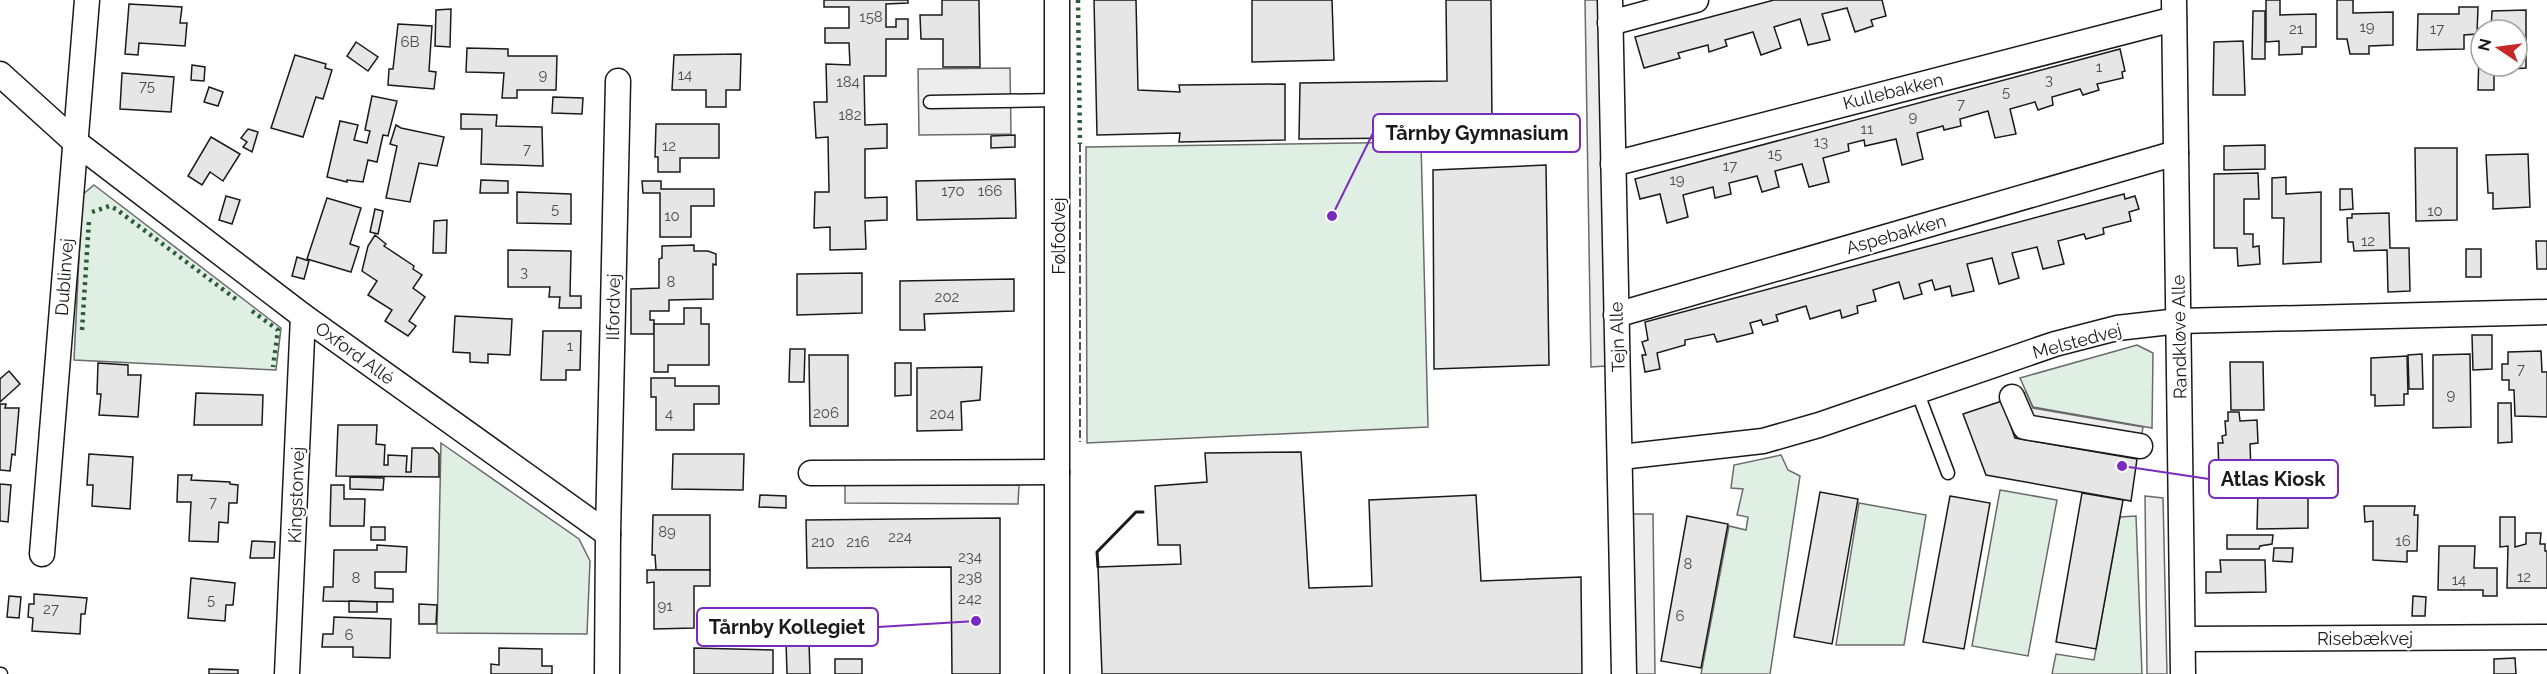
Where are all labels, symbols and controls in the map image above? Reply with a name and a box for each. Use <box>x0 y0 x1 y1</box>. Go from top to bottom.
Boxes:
house number: 158 <box>859 8 883 26</box>
house number: 19 <box>2359 18 2375 36</box>
north arrow <box>2469 18 2529 78</box>
house number: 21 <box>2289 20 2304 38</box>
house number: 17 <box>2430 20 2444 38</box>
house number: 6B <box>400 33 420 51</box>
text: N <box>2474 37 2496 53</box>
house number: 1 <box>2096 58 2103 76</box>
house number: 9 <box>539 66 548 84</box>
house number: 14 <box>678 66 692 84</box>
street label: Kullebakken <box>1841 68 1945 114</box>
house number: 3 <box>2045 71 2053 89</box>
house number: 184 <box>836 73 860 91</box>
house number: 75 <box>139 77 155 95</box>
house number: 5 <box>2002 83 2010 101</box>
house number: 7 <box>1957 95 1965 113</box>
house number: 182 <box>838 106 862 124</box>
house number: 9 <box>1909 108 1918 126</box>
callout: Tårnby Gymnasium <box>1373 114 1580 152</box>
house number: 11 <box>1861 120 1874 138</box>
text: Tårnby Gymnasium <box>1385 121 1569 145</box>
house number: 13 <box>1814 133 1828 151</box>
house number: 12 <box>662 137 676 155</box>
house number: 7 <box>523 140 531 158</box>
house number: 15 <box>1768 145 1782 163</box>
house number: 17 <box>1723 157 1737 175</box>
house number: 19 <box>1669 171 1685 189</box>
house number: 170 <box>941 182 965 200</box>
house number: 166 <box>978 182 1002 200</box>
street label: Følfodvej <box>1048 197 1069 275</box>
house number: 5 <box>551 200 559 218</box>
house number: 10 <box>2427 202 2443 220</box>
house number: 10 <box>664 207 680 225</box>
street label: Aspebakken <box>1844 210 1948 258</box>
house number: 12 <box>2361 232 2375 250</box>
street label: Dublinvej <box>51 238 77 316</box>
house number: 3 <box>520 263 528 281</box>
street label: Ilfordvej <box>602 273 624 341</box>
house number: 8 <box>667 273 676 291</box>
street label: Randkløve Alle <box>2167 274 2191 399</box>
house number: 202 <box>935 288 960 306</box>
street label: Tejn Alle <box>1605 301 1629 373</box>
street label: Oxford Allé <box>311 317 399 389</box>
street label: Melstedvej <box>2030 319 2124 363</box>
house number: 1 <box>567 337 574 355</box>
house number: 7 <box>2517 360 2525 378</box>
house number: 9 <box>2447 386 2456 404</box>
house number: 206 <box>813 404 839 422</box>
house number: 4 <box>665 405 673 423</box>
house number: 204 <box>929 405 955 423</box>
street label: Kingstonvej <box>284 446 308 544</box>
callout: Atlas Kiosk <box>2209 460 2338 498</box>
text: Atlas Kiosk <box>2221 467 2326 491</box>
house number: 7 <box>209 493 217 511</box>
house number: 89 <box>658 523 676 541</box>
house number: 224 <box>888 528 912 546</box>
house number: 16 <box>2395 532 2411 550</box>
house number: 210 <box>811 533 835 551</box>
house number: 216 <box>846 533 870 551</box>
house number: 234 <box>958 548 982 566</box>
house number: 8 <box>1684 555 1693 573</box>
house number: 12 <box>2517 568 2531 586</box>
house number: 8 <box>352 569 361 587</box>
house number: 238 <box>958 569 982 587</box>
house number: 14 <box>2452 571 2466 589</box>
house number: 242 <box>958 590 982 608</box>
house number: 5 <box>207 591 215 609</box>
house number: 91 <box>657 597 673 615</box>
house number: 27 <box>43 600 59 618</box>
house number: 6 <box>1675 607 1685 625</box>
callout: Tårnby Kollegiet <box>697 608 878 646</box>
text: Tårnby Kollegiet <box>709 615 866 639</box>
house number: 6 <box>344 626 354 644</box>
street label: Risebækvej <box>2317 628 2413 649</box>

